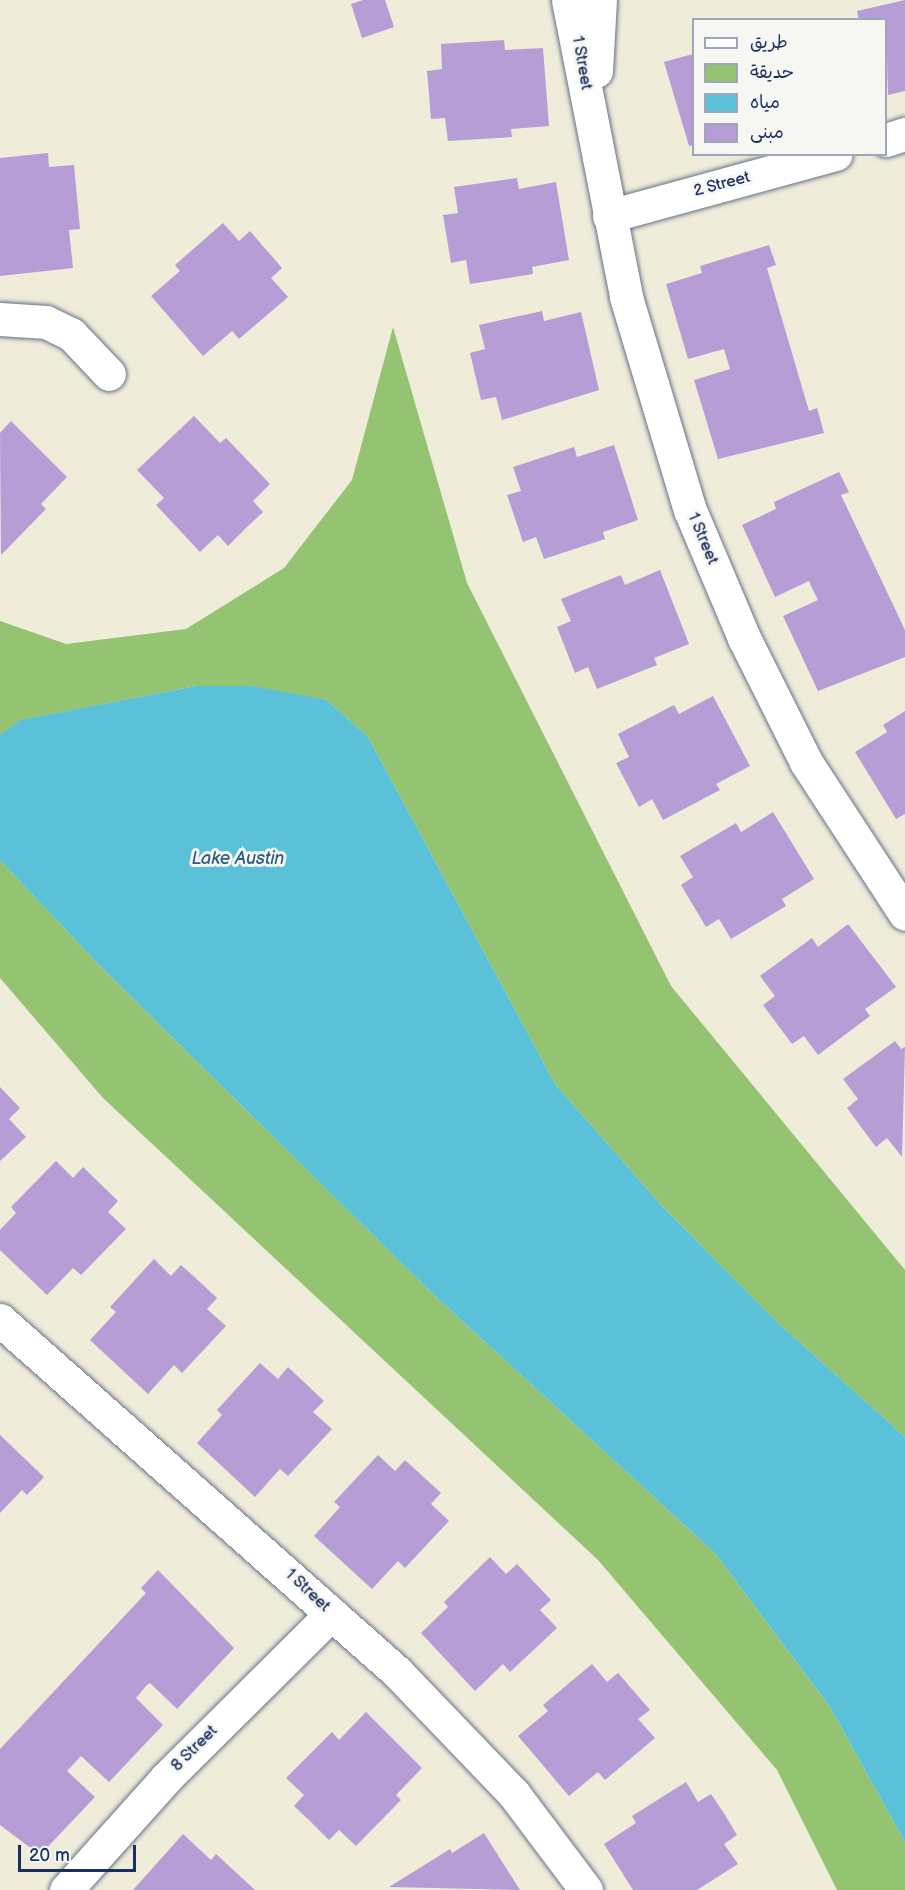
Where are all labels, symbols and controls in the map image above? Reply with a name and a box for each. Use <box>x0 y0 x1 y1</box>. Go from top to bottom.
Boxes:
legend <box>692 18 887 156</box>
text: طريق <box>750 32 788 53</box>
street label: 1 Street <box>567 35 595 91</box>
text: حديقة <box>750 62 794 83</box>
text: مياه <box>750 92 780 113</box>
text: مبنى <box>750 122 784 143</box>
street label: 2 Street <box>692 168 752 202</box>
street label: 1 Street <box>683 510 721 568</box>
water label: Lake Austin <box>192 848 284 870</box>
street label: 1 Street <box>281 1565 333 1617</box>
street label: 8 Street <box>168 1722 222 1776</box>
scale bar <box>21 1833 140 1871</box>
text: 20 m <box>29 1845 70 1866</box>

